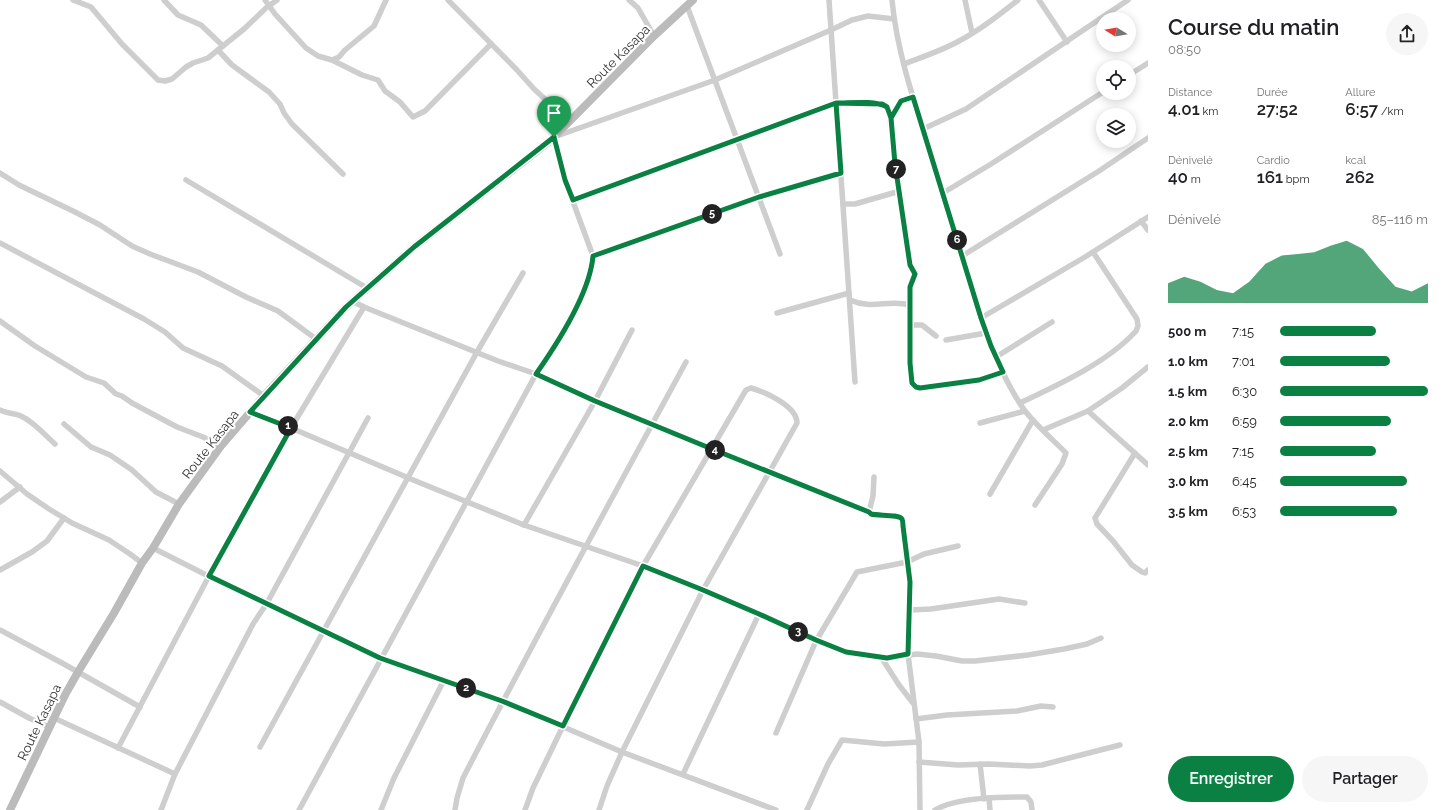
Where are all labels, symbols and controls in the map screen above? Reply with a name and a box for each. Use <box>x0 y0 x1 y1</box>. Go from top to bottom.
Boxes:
north arrow <box>1096 12 1136 52</box>
map controls <box>1096 12 1136 148</box>
button: share <box>1386 13 1428 55</box>
text: Course du matin <box>1168 14 1339 40</box>
street label: Route Kasapa <box>584 22 653 91</box>
text: 08:50 <box>1168 42 1201 57</box>
button: locate <box>1096 60 1136 100</box>
text: Distance <box>1168 86 1212 99</box>
text: Durée <box>1257 86 1288 99</box>
text: Allure <box>1345 86 1375 99</box>
pin <box>537 96 571 137</box>
text: 4.01 <box>1168 99 1200 119</box>
text: 27:52 <box>1257 99 1298 119</box>
text: 6:57 <box>1345 99 1378 119</box>
icon: arrive <box>543 102 565 124</box>
text: km <box>1200 105 1218 118</box>
text: /km <box>1378 105 1404 118</box>
button: layers <box>1096 108 1136 148</box>
text: Dénivelé <box>1168 154 1213 167</box>
text: Cardio <box>1257 154 1290 167</box>
text: kcal <box>1345 154 1366 167</box>
pin: 7 <box>886 159 906 179</box>
text: 7 <box>893 162 899 175</box>
text: 40 <box>1168 167 1188 187</box>
text: 161 <box>1257 167 1283 187</box>
text: 262 <box>1345 167 1374 187</box>
text: m <box>1188 173 1201 186</box>
text: bpm <box>1283 173 1310 186</box>
pin: 5 <box>702 204 722 224</box>
text: 5 <box>709 207 715 220</box>
text: Dénivelé <box>1168 212 1221 227</box>
text: 85–116 m <box>1372 212 1428 227</box>
pin: 6 <box>947 230 967 250</box>
text: 6 <box>954 233 960 246</box>
text: 500 m <box>1168 324 1206 339</box>
text: 7:15 <box>1232 324 1254 339</box>
text: 1.0 km <box>1168 354 1208 369</box>
text: 7:01 <box>1232 354 1255 369</box>
text: 1.5 km <box>1168 384 1207 399</box>
text: 6:30 <box>1232 384 1257 399</box>
street label: Route Kasapa <box>179 407 242 482</box>
text: 2.0 km <box>1168 414 1209 429</box>
text: 6:59 <box>1232 414 1257 429</box>
pin: 1 <box>278 416 298 436</box>
text: 1 <box>285 419 291 432</box>
pin: 4 <box>705 440 725 460</box>
text: 4 <box>712 443 718 456</box>
text: 2.5 km <box>1168 444 1208 459</box>
text: 7:15 <box>1232 444 1254 459</box>
text: 3.0 km <box>1168 474 1209 489</box>
text: 6:45 <box>1232 474 1256 489</box>
text: 3.5 km <box>1168 504 1208 519</box>
text: 6:53 <box>1232 504 1256 519</box>
pin: 3 <box>788 622 808 642</box>
text: 3 <box>795 625 801 638</box>
pin: 2 <box>456 678 476 698</box>
text: 2 <box>463 681 469 694</box>
street label: Route Kasapa <box>15 682 64 763</box>
button: Enregistrer <box>1168 756 1294 802</box>
button: Partager <box>1302 756 1428 802</box>

